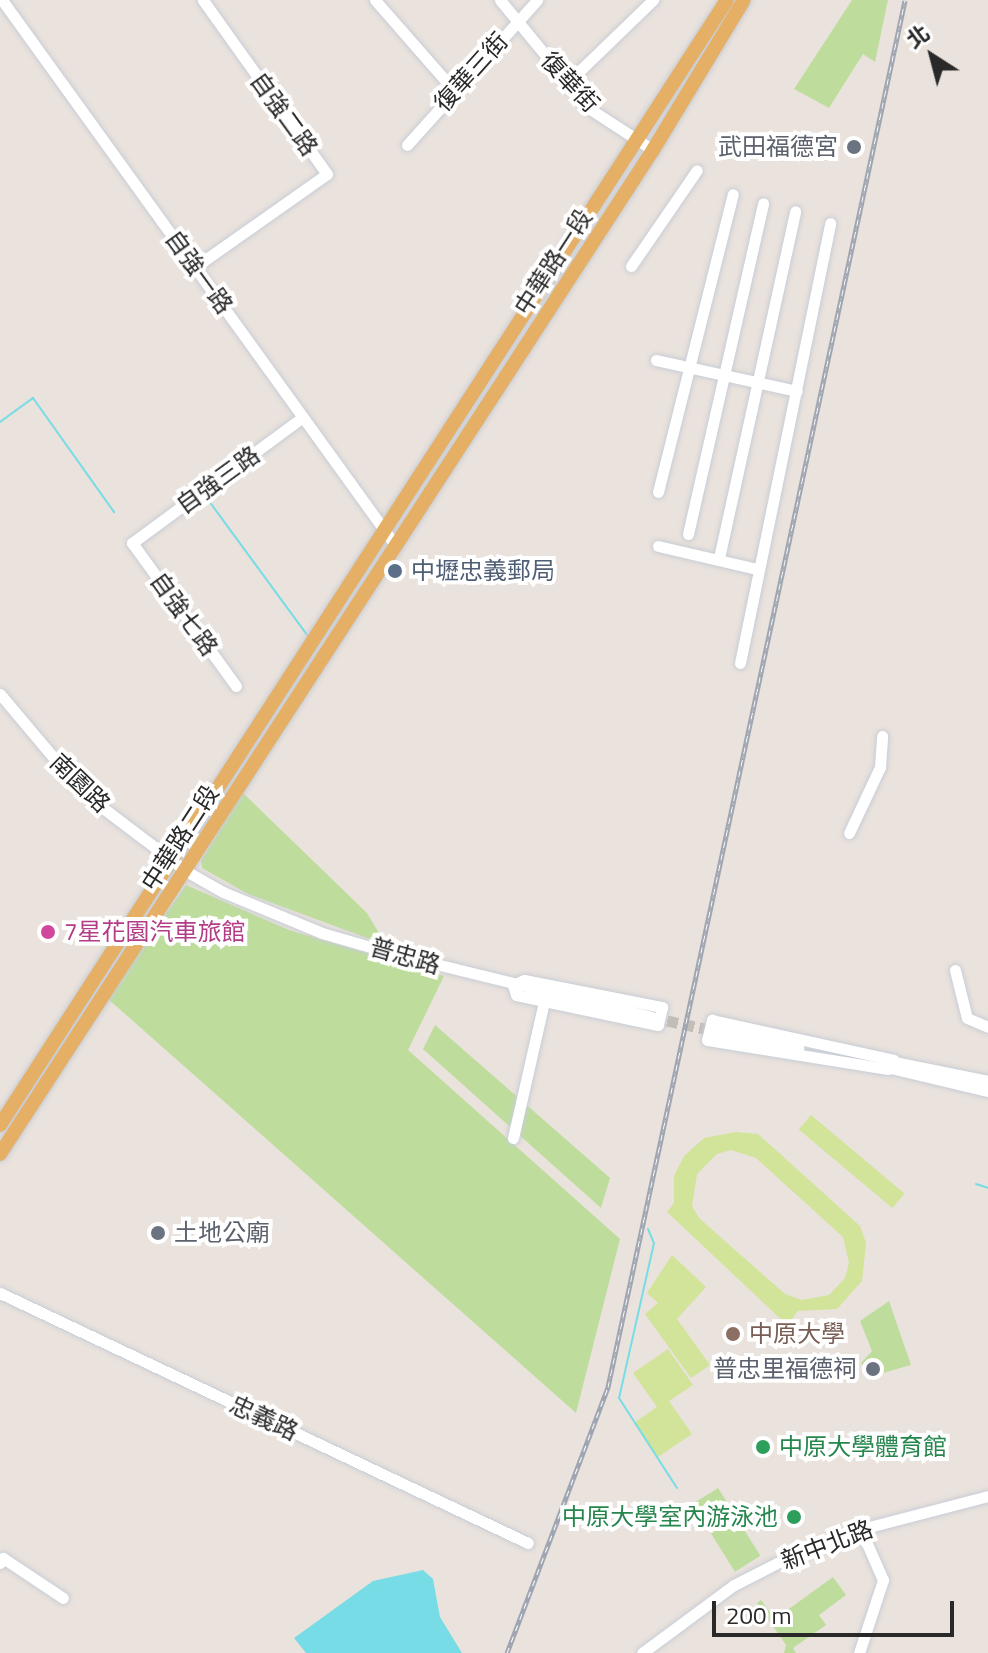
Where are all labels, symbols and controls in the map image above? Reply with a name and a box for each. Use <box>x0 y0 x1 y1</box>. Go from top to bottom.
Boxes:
north arrow <box>892 16 972 96</box>
text: 北 <box>899 16 937 57</box>
street label: 復華三街 <box>428 27 514 117</box>
street label: 復華街 <box>535 46 605 118</box>
street label: 自強二路 <box>244 67 324 161</box>
place label: 武田福德宮 <box>718 133 838 161</box>
marker: 武田福德宮 <box>845 138 863 156</box>
street label: 中華路一段 <box>508 204 598 320</box>
street label: 自強一路 <box>159 225 239 319</box>
street label: 自強三路 <box>171 440 265 520</box>
place label: 中壢忠義郵局 <box>411 557 555 585</box>
marker: 中壢忠義郵局 <box>386 562 404 580</box>
street label: 自強七路 <box>144 567 224 661</box>
street label: 南園路 <box>44 748 116 818</box>
street label: 中華路二段 <box>135 780 225 896</box>
place label: 7星花園汽車旅館 <box>64 918 245 946</box>
marker: 7星花園汽車旅館 <box>39 923 57 941</box>
street label: 普忠路 <box>366 932 444 980</box>
place label: 土地公廟 <box>174 1219 270 1247</box>
marker: 土地公廟 <box>149 1224 167 1242</box>
place label: 中原大學 <box>749 1320 845 1348</box>
marker: 中原大學 <box>724 1325 742 1343</box>
place label: 普忠里福德祠 <box>713 1355 857 1383</box>
marker: 普忠里福德祠 <box>864 1360 882 1378</box>
street label: 忠義路 <box>225 1390 303 1446</box>
place label: 中原大學體育館 <box>779 1433 947 1461</box>
marker: 中原大學體育館 <box>754 1438 772 1456</box>
place label: 中原大學室內游泳池 <box>562 1503 778 1531</box>
marker: 中原大學室內游泳池 <box>785 1508 803 1526</box>
street label: 新中北路 <box>777 1514 877 1576</box>
scale bar <box>716 1585 958 1635</box>
text: 200 m <box>726 1597 792 1633</box>

